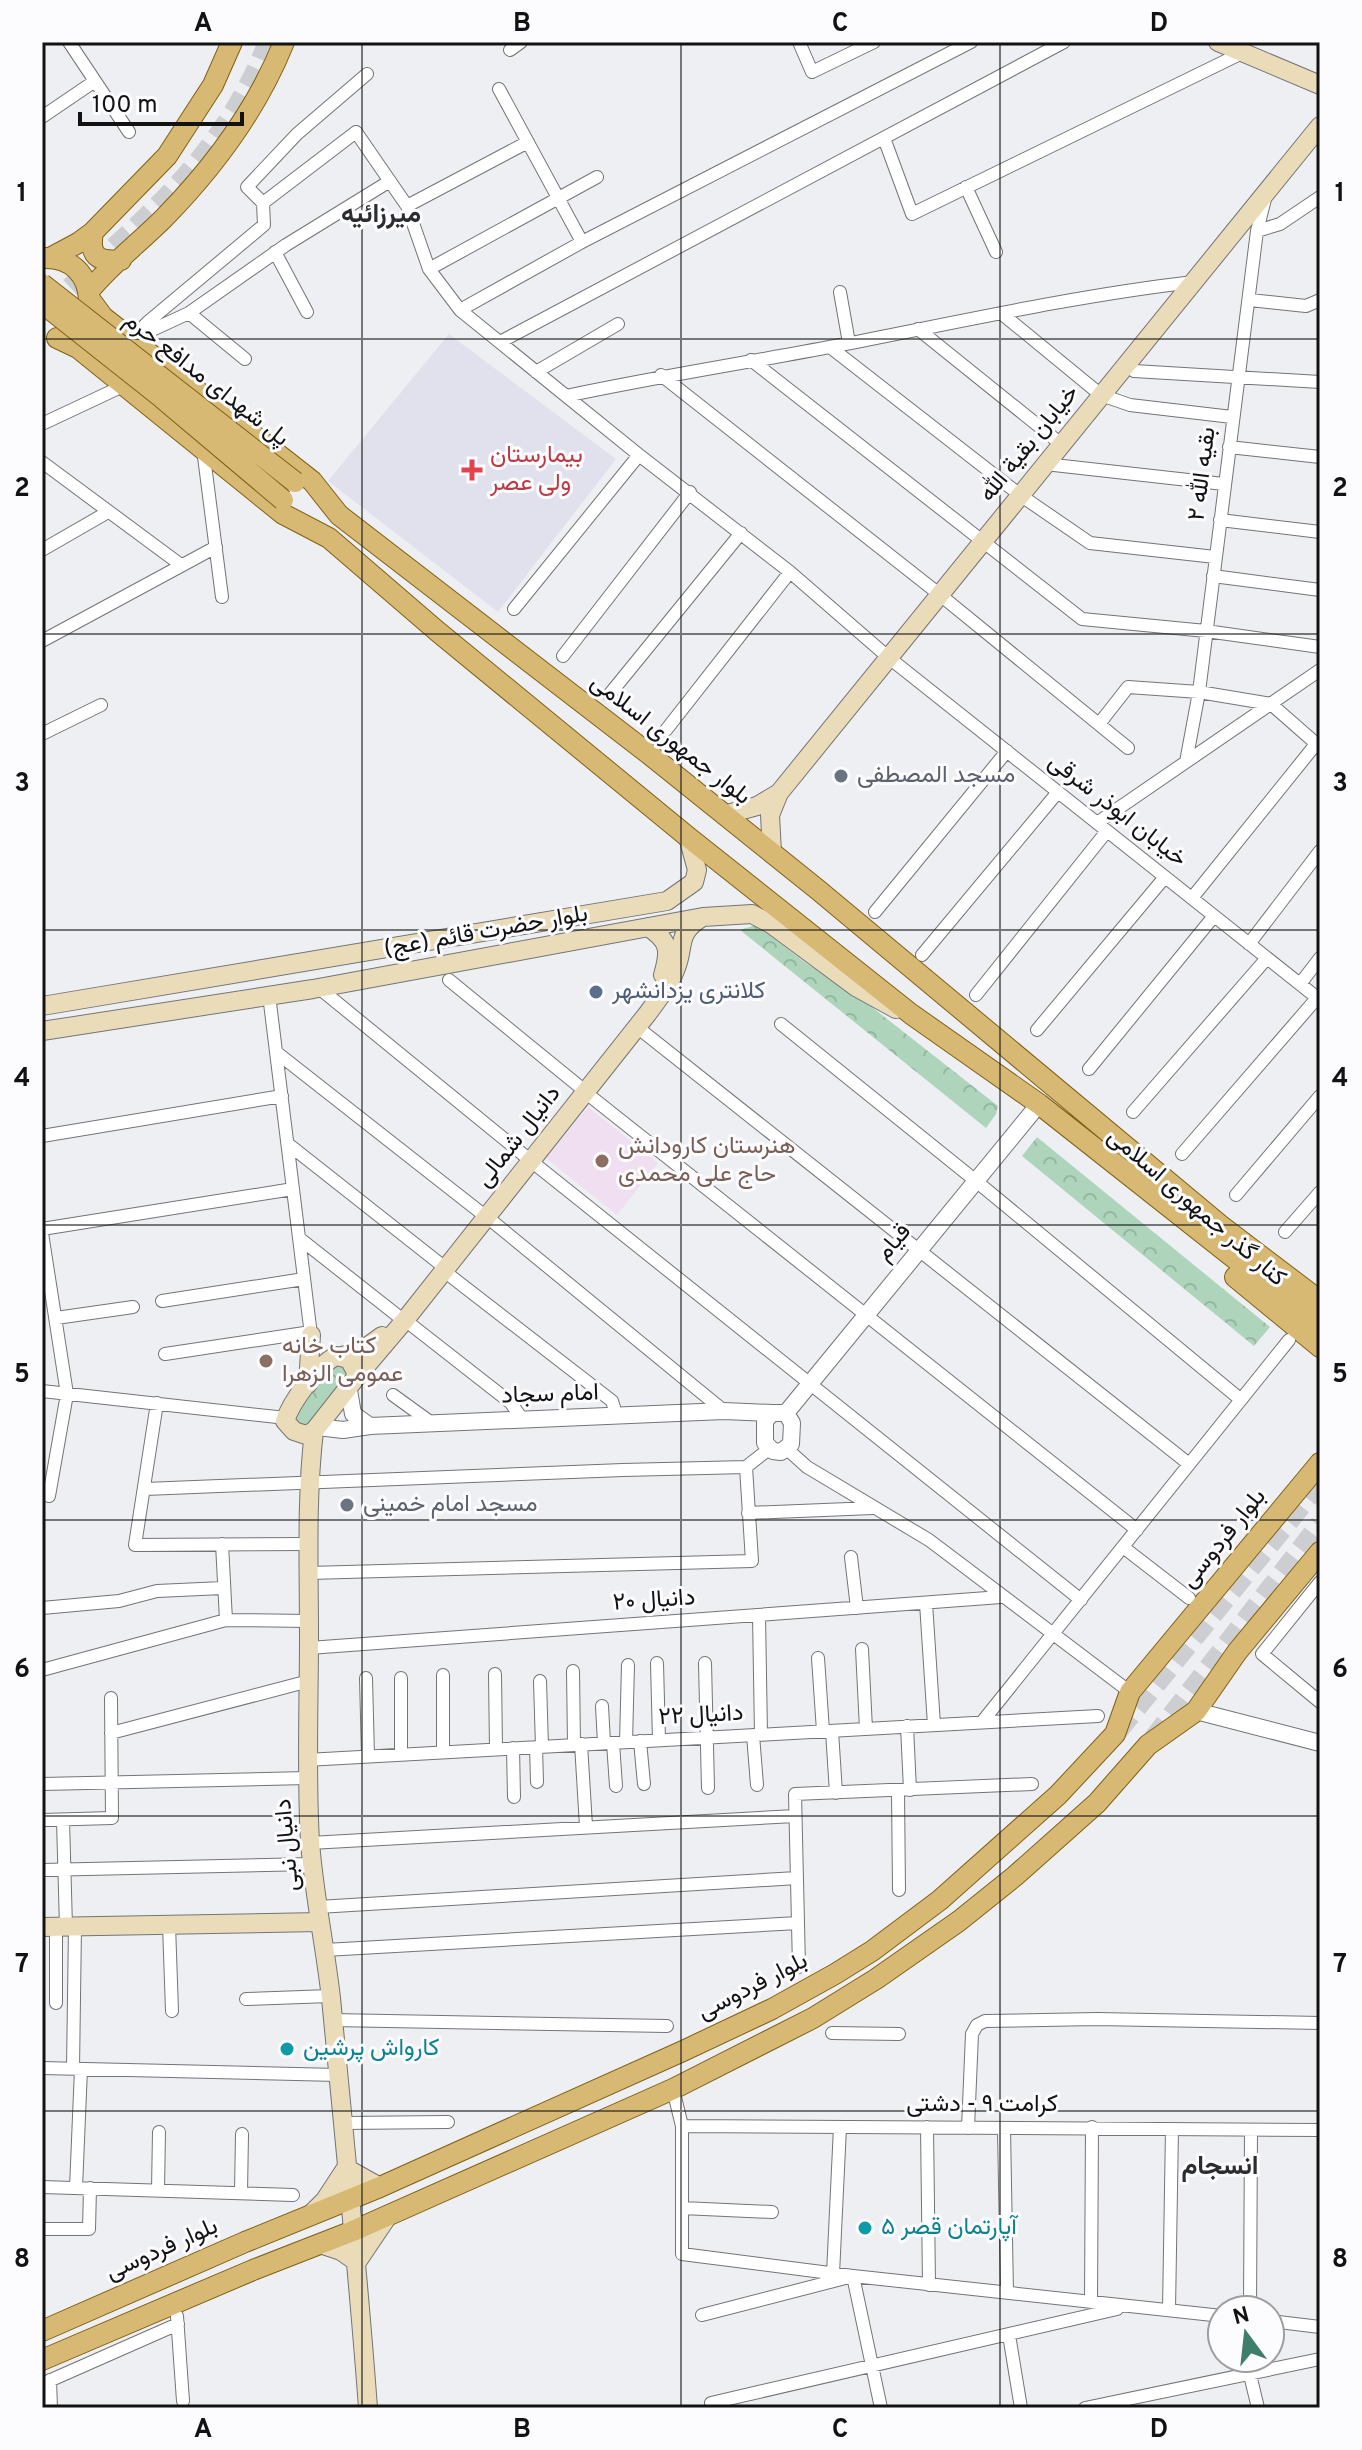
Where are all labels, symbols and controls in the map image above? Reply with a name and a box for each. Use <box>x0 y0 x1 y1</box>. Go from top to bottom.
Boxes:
text: A <box>194 8 212 41</box>
text: B <box>513 8 531 41</box>
text: C <box>832 8 848 41</box>
text: D <box>1150 8 1168 41</box>
scale bar <box>80 76 242 126</box>
text: 100 m <box>92 91 158 121</box>
text: 1 <box>17 178 27 211</box>
text: 1 <box>1335 178 1345 211</box>
district label: میرزائیه <box>341 199 421 232</box>
street label: پل شهدای مدافع حرم <box>117 306 295 454</box>
street label: خیابان بقیة الله <box>973 379 1086 509</box>
street label: بقیه الله ۲ <box>1181 425 1224 523</box>
place label: بیمارستان ولی عصر <box>489 441 583 499</box>
marker: بیمارستان ولی عصر <box>461 459 483 481</box>
text: 2 <box>14 473 30 506</box>
text: 2 <box>1332 473 1348 506</box>
street label: بلوار جمهوری اسلامی <box>584 668 756 812</box>
street label: خیابان ابوذر شرقی <box>1042 747 1192 875</box>
place label: مسجد المصطفی <box>857 761 1015 791</box>
marker: مسجد المصطفی <box>832 767 850 785</box>
text: 3 <box>14 768 30 801</box>
text: 3 <box>1332 768 1348 801</box>
street label: بلوار حضرت قائم (عج) <box>382 899 590 965</box>
place label: کلانتری یزدانشهر <box>611 977 765 1007</box>
marker: کلانتری یزدانشهر <box>587 983 605 1001</box>
text: 4 <box>14 1063 30 1096</box>
text: 4 <box>1332 1063 1348 1096</box>
street label: دانیال شمالی <box>470 1080 568 1194</box>
street label: کنار گذر جمهوری اسلامی <box>1100 1122 1292 1294</box>
place label: هنرستان کارودانش حاج علی محمدی <box>618 1132 795 1190</box>
marker: هنرستان کارودانش حاج علی محمدی <box>593 1152 611 1170</box>
street label: قیام <box>870 1218 918 1268</box>
place label: کتاب خانه عمومی الزهرا <box>282 1332 403 1390</box>
marker: کتاب خانه عمومی الزهرا <box>257 1352 275 1370</box>
text: 5 <box>14 1359 30 1392</box>
text: 5 <box>1332 1359 1348 1392</box>
street label: امام سجاد <box>501 1378 599 1412</box>
street label: بلوار فردوسی <box>1175 1483 1273 1595</box>
place label: مسجد امام خمینی <box>363 1490 538 1520</box>
marker: مسجد امام خمینی <box>338 1496 356 1514</box>
street label: دانیال ۲۰ <box>612 1583 696 1619</box>
text: 6 <box>14 1654 30 1687</box>
text: 6 <box>1332 1654 1348 1687</box>
street label: دانیال ۲۲ <box>658 1699 744 1733</box>
street label: دانیال نبی <box>269 1797 307 1893</box>
street label: بلوار فردوسی <box>693 1946 813 2028</box>
text: 7 <box>15 1949 29 1982</box>
text: 7 <box>1333 1949 1347 1982</box>
place label: کارواش پرشین <box>303 2034 439 2064</box>
marker: کارواش پرشین <box>278 2040 296 2058</box>
street label: کرامت ۹ - دشتی <box>906 2090 1058 2120</box>
district label: انسجام <box>1181 2151 1259 2184</box>
street label: بلوار فردوسی <box>101 2212 223 2288</box>
place label: آپارتمان قصر ۵ <box>881 2213 1019 2243</box>
marker: آپارتمان قصر ۵ <box>856 2219 874 2237</box>
text: 8 <box>14 2244 30 2277</box>
text: 8 <box>1332 2244 1348 2277</box>
north arrow <box>1206 2294 1286 2374</box>
text: N <box>1230 2302 1253 2332</box>
text: A <box>194 2414 212 2447</box>
text: B <box>513 2414 531 2447</box>
text: C <box>832 2414 848 2447</box>
text: D <box>1150 2414 1168 2447</box>

